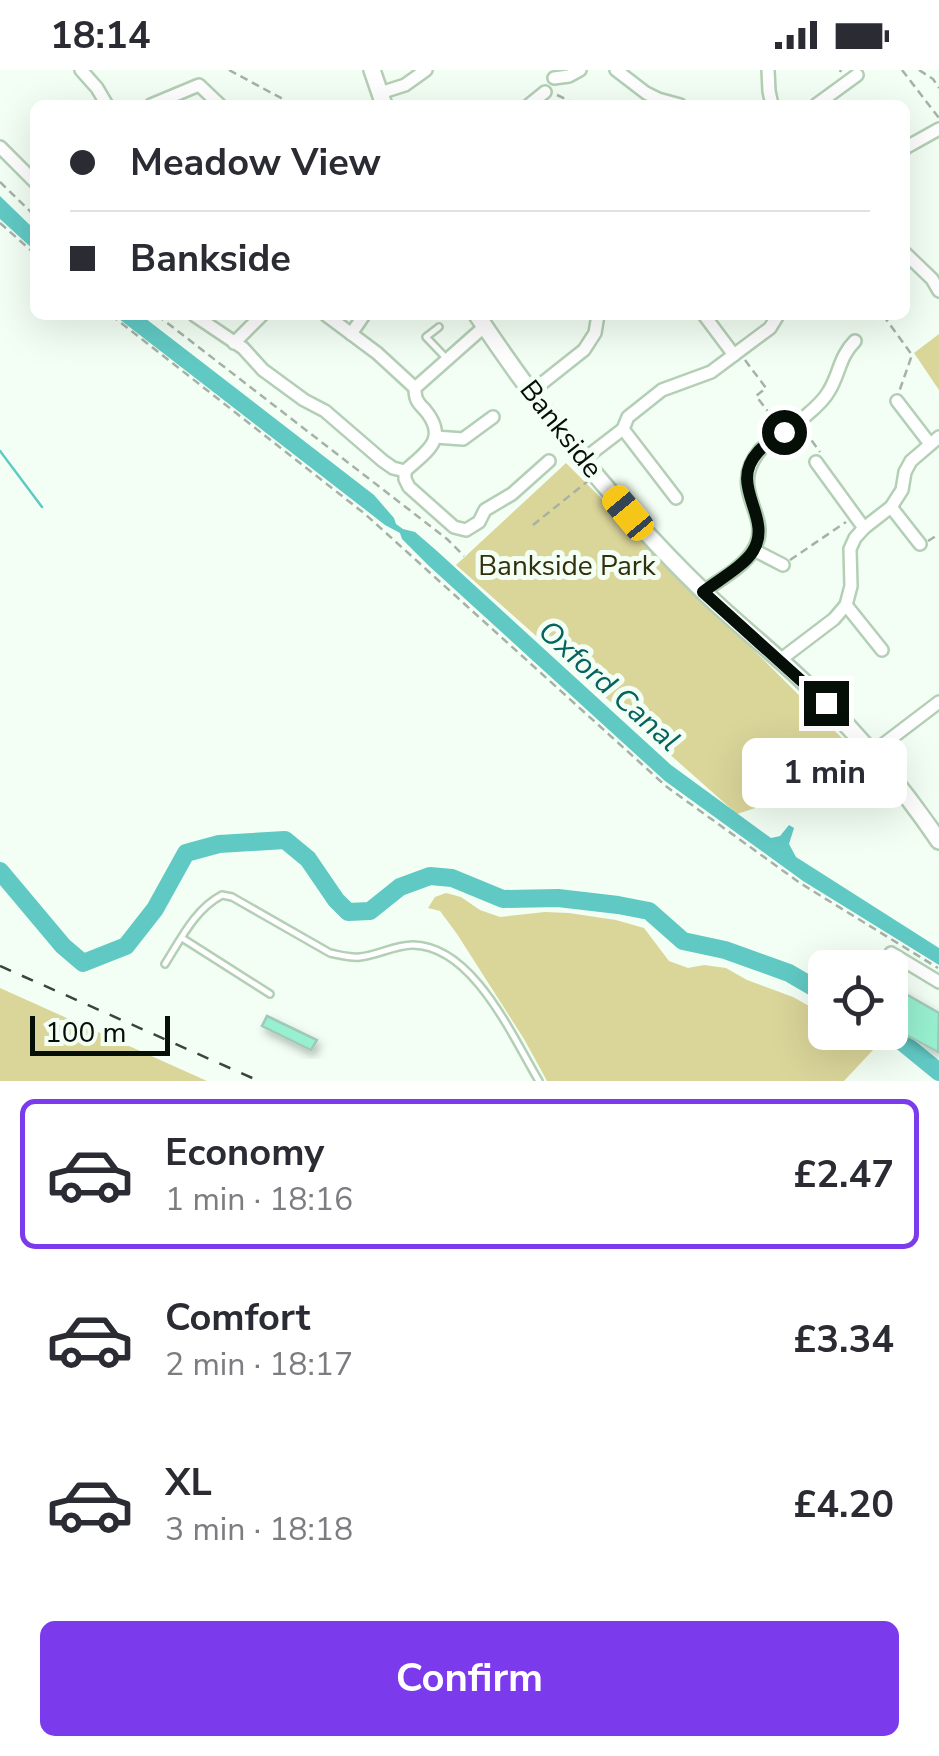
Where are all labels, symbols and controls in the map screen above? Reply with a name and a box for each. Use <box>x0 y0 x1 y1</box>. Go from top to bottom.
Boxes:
text: 18:14 <box>50 10 151 61</box>
text: Meadow View <box>130 137 381 188</box>
text: Bankside <box>130 233 291 284</box>
street label: Bankside <box>511 372 611 486</box>
route start <box>762 410 807 455</box>
car <box>597 480 659 546</box>
park label: Bankside Park <box>478 547 657 585</box>
water label: Oxford Canal <box>529 611 689 761</box>
route end <box>804 681 849 726</box>
callout: 1 min <box>744 738 908 808</box>
text: 1 min <box>783 751 866 794</box>
map controls <box>808 950 908 1050</box>
button: locate <box>808 950 908 1050</box>
scale bar <box>30 1011 170 1056</box>
text: 100 m <box>45 1014 127 1052</box>
text: Economy <box>165 1127 324 1178</box>
icon: car <box>45 1129 135 1219</box>
text: £2.47 <box>793 1149 894 1200</box>
text: 1 min · 18:16 <box>165 1178 353 1221</box>
text: Comfort <box>165 1292 310 1343</box>
icon: car <box>45 1294 135 1384</box>
text: £3.34 <box>793 1314 894 1365</box>
text: 2 min · 18:17 <box>165 1343 353 1386</box>
text: XL <box>165 1457 212 1508</box>
icon: car <box>45 1459 135 1549</box>
text: £4.20 <box>793 1479 894 1530</box>
text: 3 min · 18:18 <box>165 1508 353 1551</box>
button: Confirm <box>40 1621 899 1736</box>

